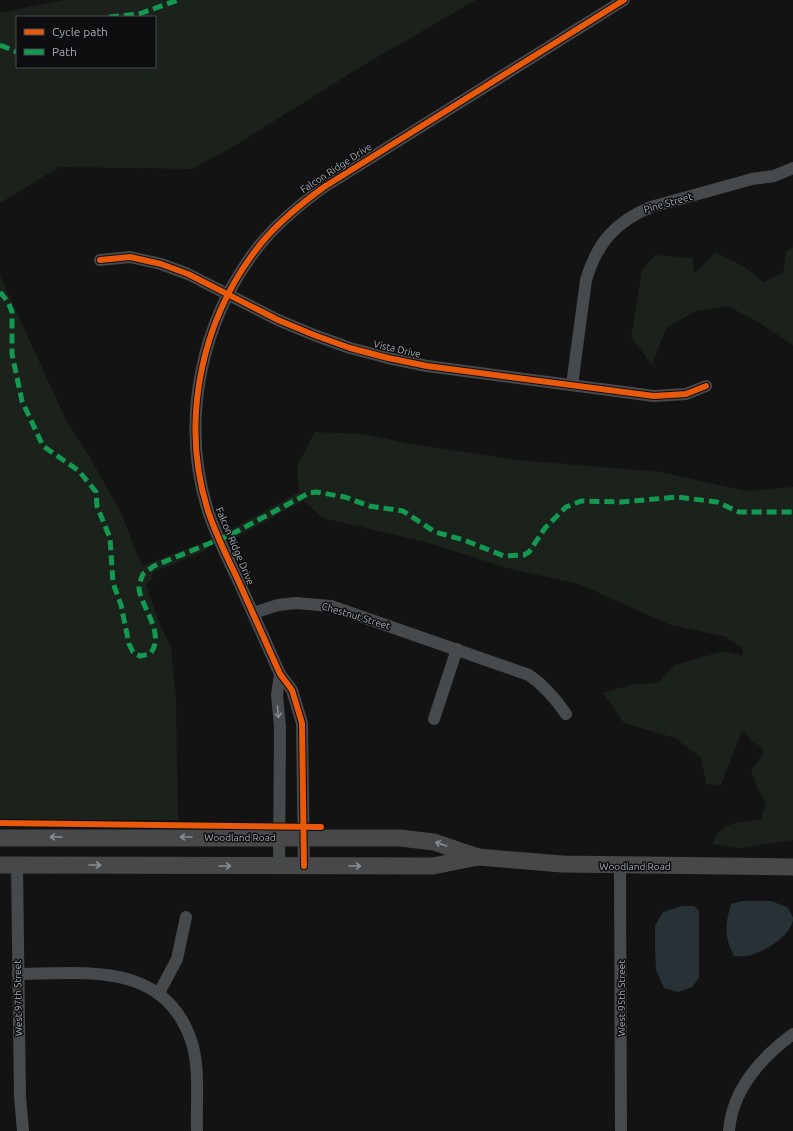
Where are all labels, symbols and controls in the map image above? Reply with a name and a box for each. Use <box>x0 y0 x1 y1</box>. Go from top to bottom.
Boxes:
legend <box>16 16 156 68</box>
text: Cycle path <box>52 25 108 38</box>
text: Path <box>52 45 77 58</box>
street label: Falcon Ridge Drive <box>298 141 374 195</box>
street label: Pine Street <box>643 191 694 215</box>
street label: Vista Drive <box>372 338 422 360</box>
street label: Falcon Ridge Drive <box>214 506 256 586</box>
street label: Chestnut Street <box>320 600 392 632</box>
one-way arrow <box>275 705 282 718</box>
street label: Woodland Road <box>204 832 276 843</box>
one-way arrow <box>50 833 63 841</box>
one-way arrow <box>180 833 193 841</box>
one-way arrow <box>435 840 448 847</box>
one-way arrow <box>88 861 101 869</box>
street label: Woodland Road <box>599 861 671 872</box>
one-way arrow <box>218 862 231 870</box>
one-way arrow <box>348 862 361 870</box>
street label: West 97th Street <box>12 960 24 1036</box>
street label: West 95th Street <box>616 960 627 1036</box>

